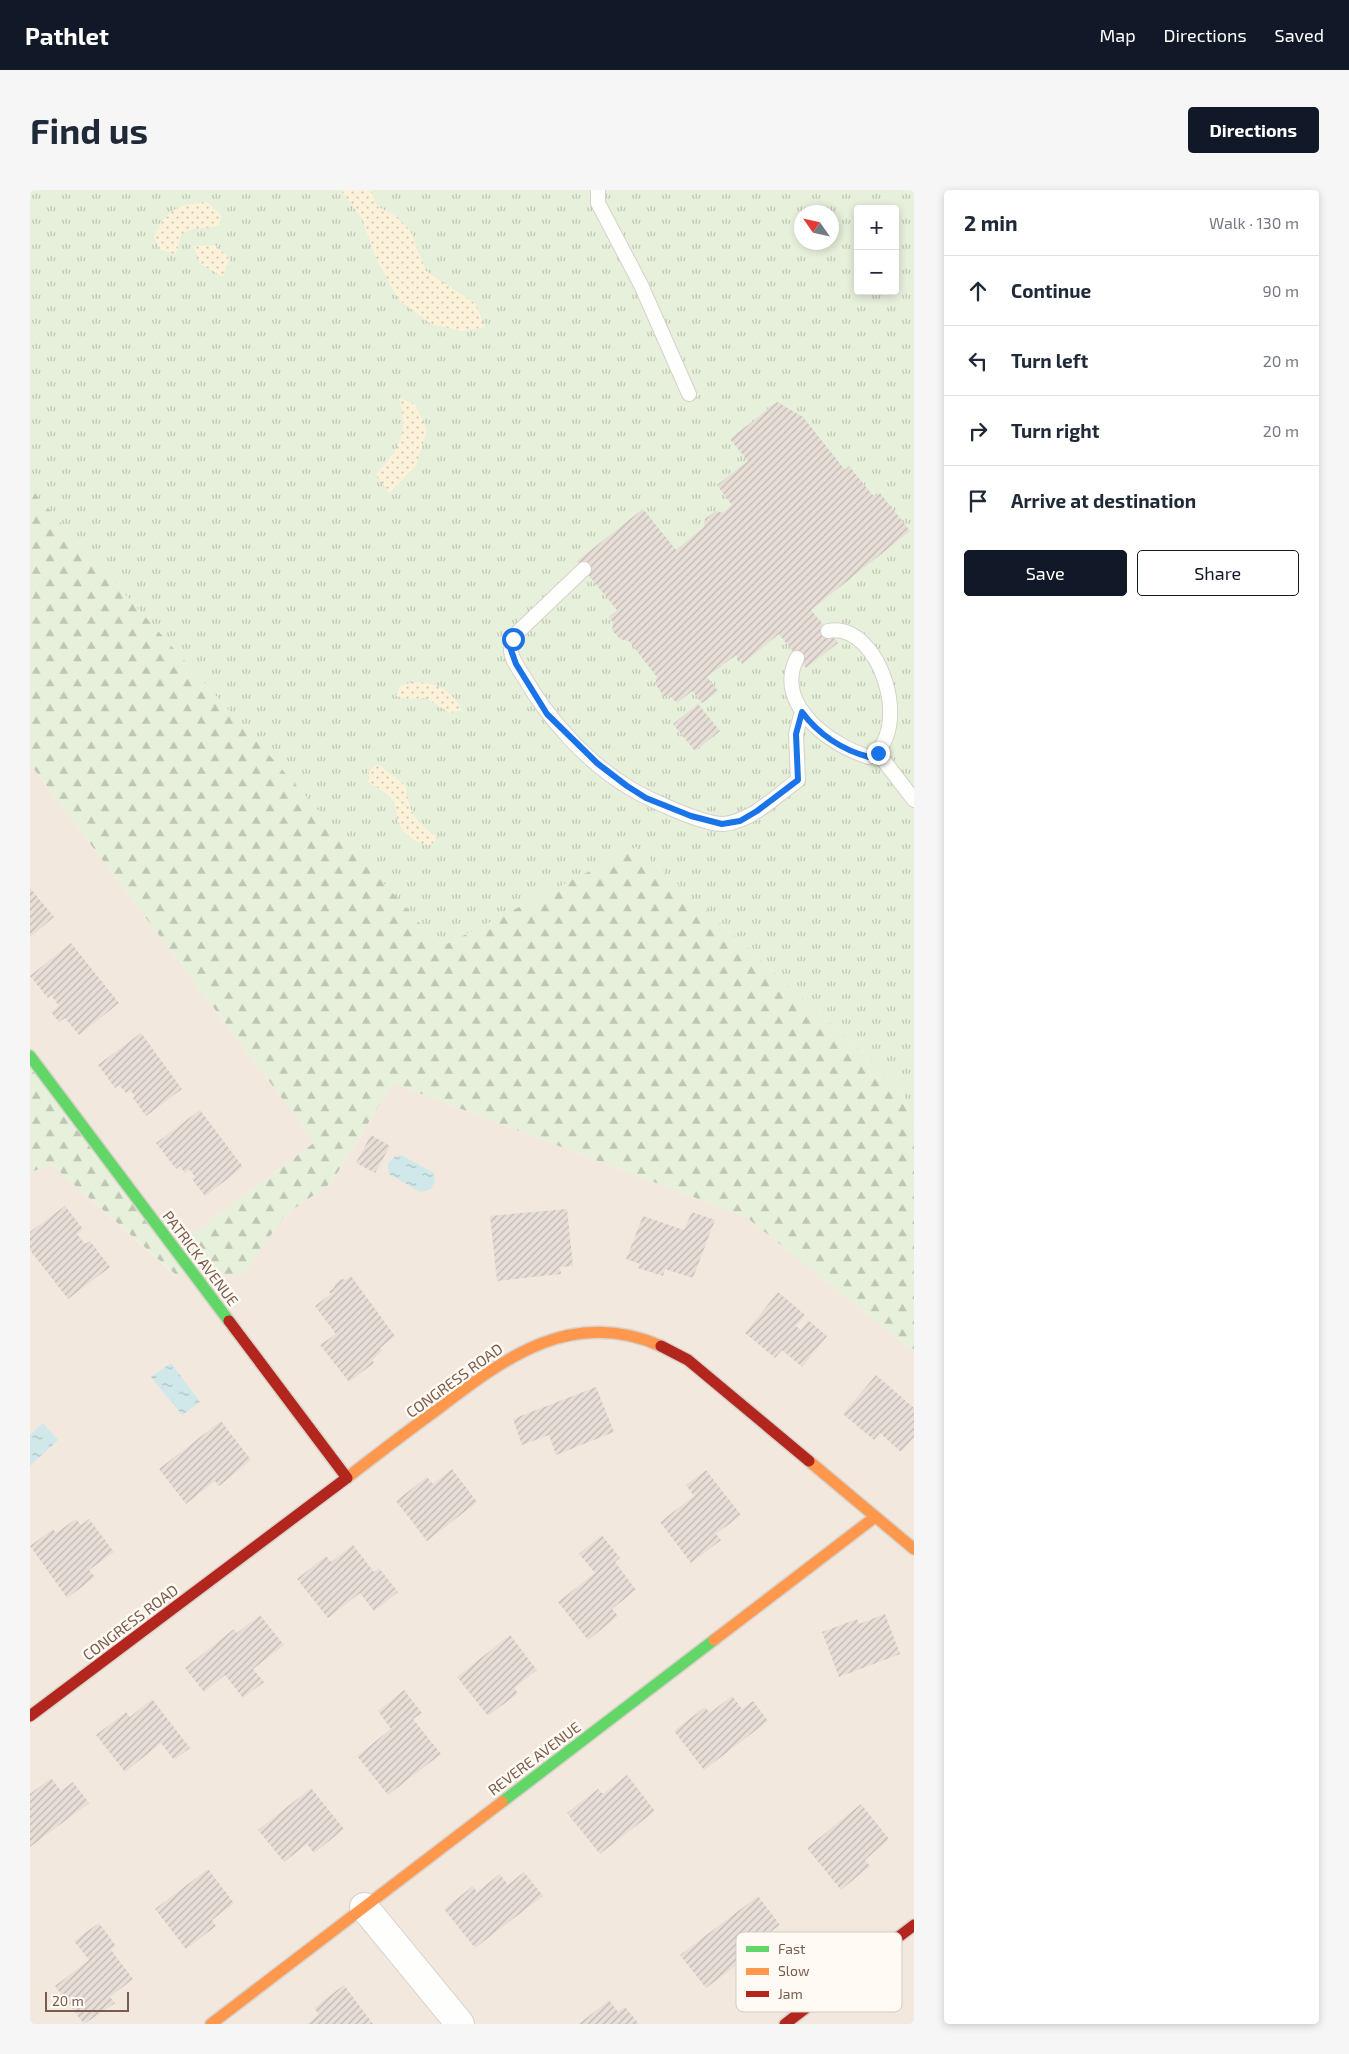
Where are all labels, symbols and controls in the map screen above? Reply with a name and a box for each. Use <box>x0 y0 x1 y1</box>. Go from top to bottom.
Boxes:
text: Pathlet <box>25 21 109 50</box>
text: Map <box>1099 24 1136 46</box>
text: Directions <box>1164 24 1247 46</box>
text: Saved <box>1275 24 1324 46</box>
button: Directions <box>1188 107 1319 153</box>
text: Find us <box>30 109 148 151</box>
north arrow <box>794 205 839 250</box>
map controls <box>854 205 899 295</box>
button: + <box>854 205 899 250</box>
text: 2 min <box>964 210 1018 235</box>
text: Walk · 130 m <box>1209 213 1299 232</box>
button: − <box>854 250 899 295</box>
icon: ahead <box>964 277 992 305</box>
text: Continue <box>1011 279 1091 302</box>
text: 90 m <box>1263 281 1299 300</box>
icon: left <box>964 347 992 375</box>
text: Turn left <box>1011 349 1088 372</box>
text: 20 m <box>1263 351 1299 370</box>
icon: right <box>964 417 992 445</box>
text: Turn right <box>1011 419 1099 442</box>
text: 20 m <box>1263 421 1299 440</box>
icon: arrive <box>964 487 992 515</box>
text: Arrive at destination <box>1011 489 1196 512</box>
button: Save <box>964 550 1127 596</box>
button: Share <box>1137 550 1299 596</box>
route start <box>502 628 525 651</box>
route end <box>867 742 890 765</box>
street label: PATRICK AVENUE <box>159 1207 243 1309</box>
street label: CONGRESS ROAD <box>402 1339 506 1421</box>
street label: CONGRESS ROAD <box>79 1580 181 1664</box>
street label: REVERE AVENUE <box>484 1717 584 1799</box>
legend <box>736 1932 902 2012</box>
text: Fast <box>778 1940 805 1957</box>
text: Slow <box>778 1962 810 1979</box>
text: Jam <box>778 1985 803 2002</box>
scale bar <box>45 1989 129 2012</box>
text: 20 m <box>52 1992 84 2009</box>

